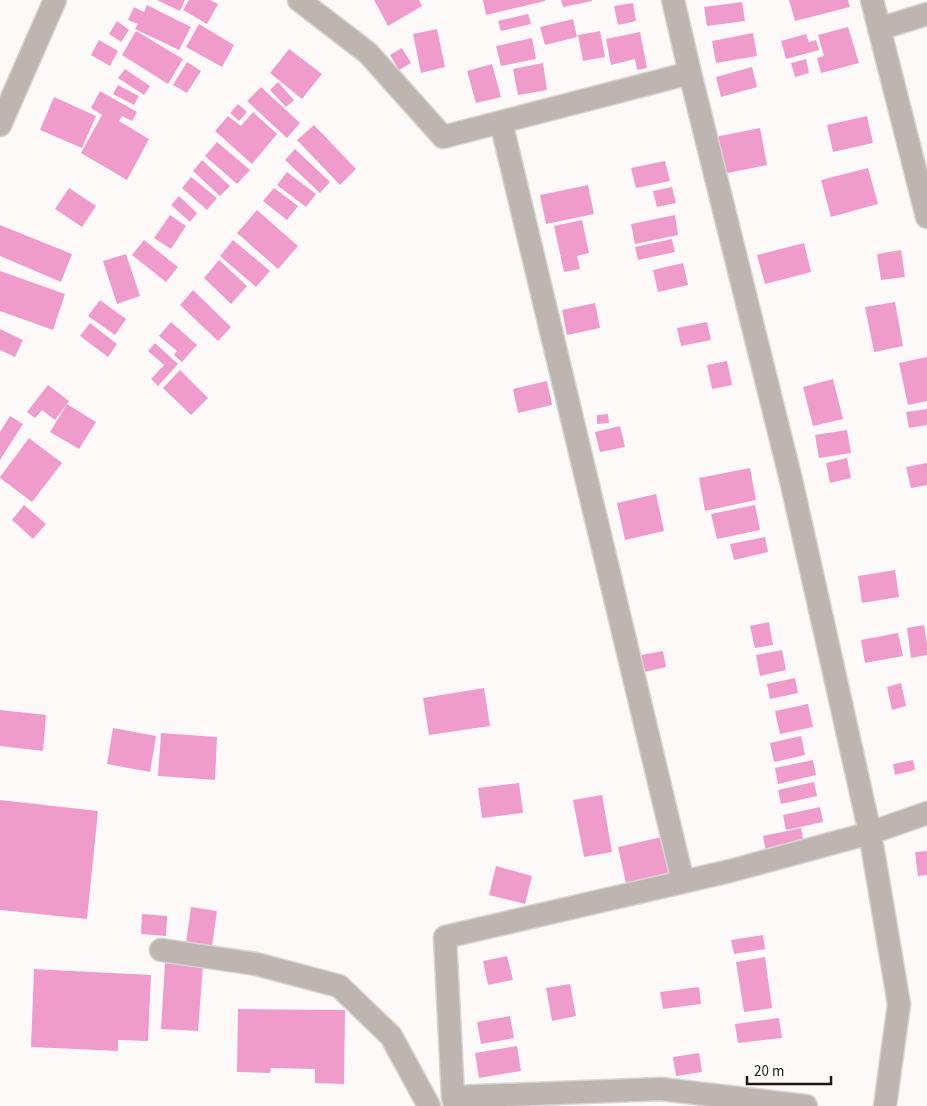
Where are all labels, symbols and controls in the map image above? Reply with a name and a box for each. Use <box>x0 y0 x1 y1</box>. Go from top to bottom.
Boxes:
scale bar <box>747 1054 831 1086</box>
text: 20 m <box>754 1061 784 1082</box>

